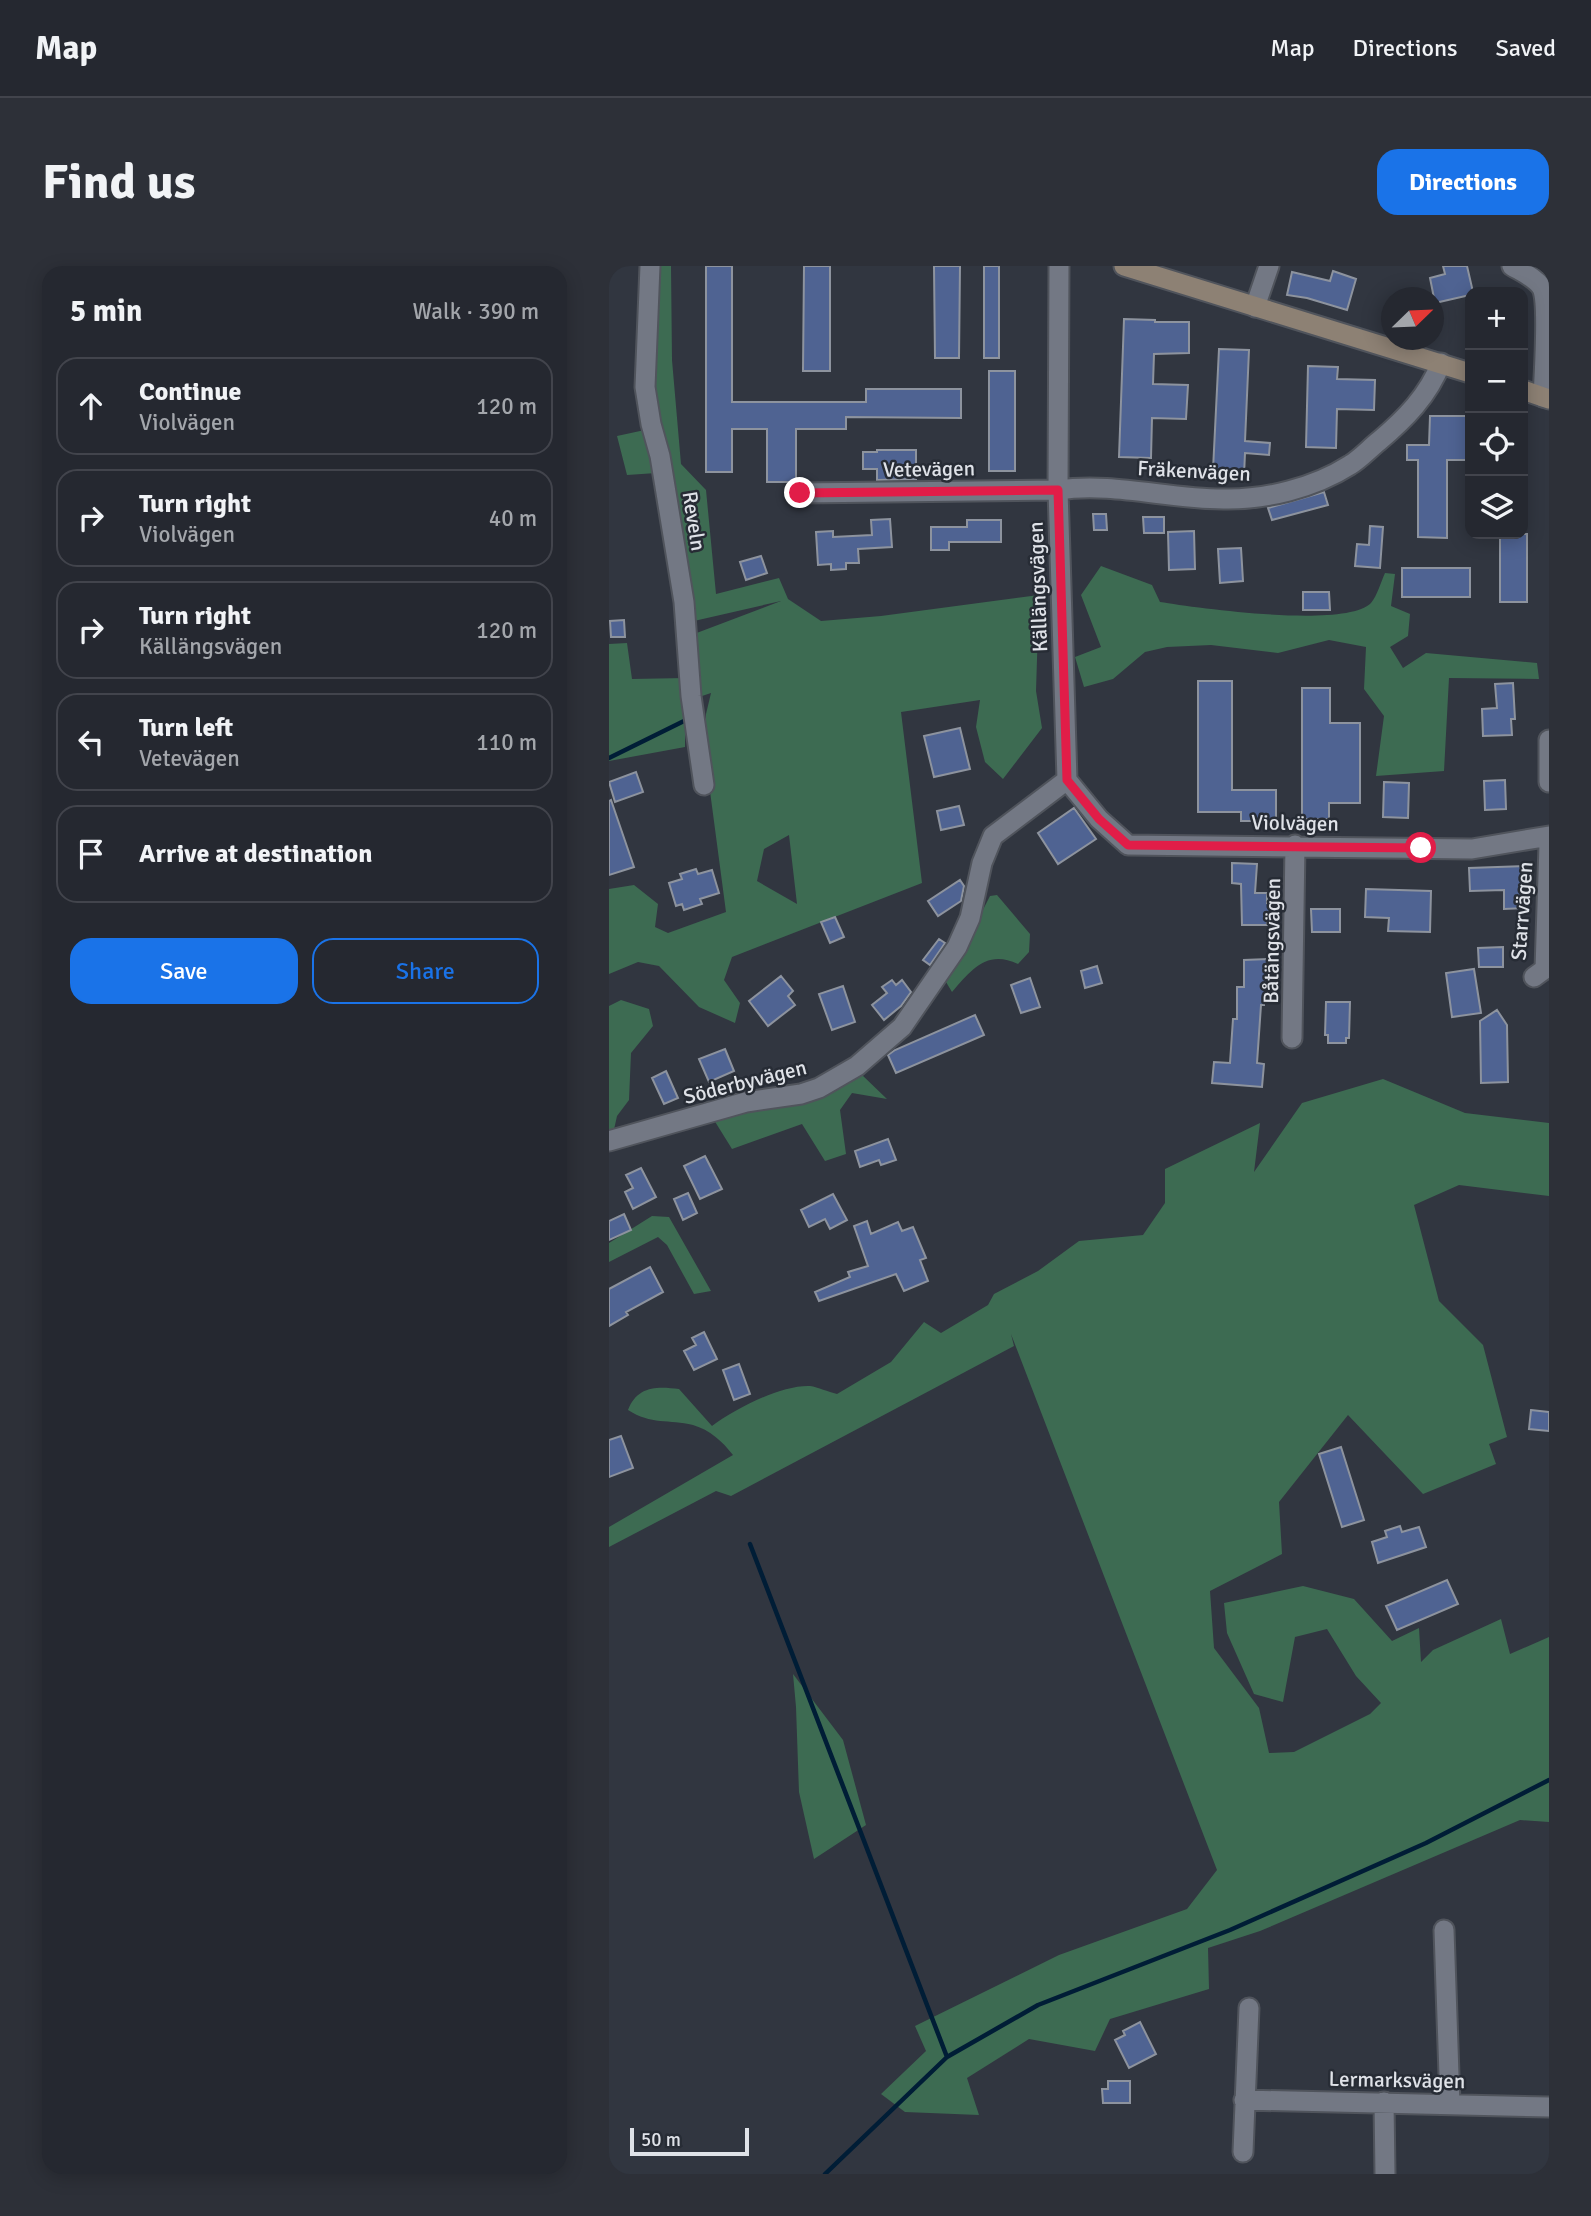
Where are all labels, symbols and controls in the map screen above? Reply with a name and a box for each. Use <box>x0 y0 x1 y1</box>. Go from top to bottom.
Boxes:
text: Map <box>35 28 97 69</box>
text: Map <box>1270 33 1315 63</box>
text: Directions <box>1353 33 1458 63</box>
text: Saved <box>1496 33 1556 63</box>
button: Directions <box>1377 149 1549 215</box>
text: Find us <box>42 152 195 212</box>
north arrow <box>1381 287 1444 350</box>
map controls <box>1465 287 1528 539</box>
button: + <box>1465 287 1528 350</box>
text: 5 min <box>70 293 142 330</box>
text: Walk · 390 m <box>413 297 539 326</box>
button: − <box>1465 350 1528 413</box>
text: Continue <box>139 376 241 408</box>
icon: ahead <box>72 387 110 425</box>
text: 120 m <box>476 392 537 421</box>
text: Violvägen <box>139 408 235 437</box>
button: locate <box>1465 413 1528 476</box>
street label: Vetevägen <box>883 455 975 483</box>
street label: Fräkenvägen <box>1137 455 1251 487</box>
button: layers <box>1465 476 1528 539</box>
route end <box>784 477 815 508</box>
text: Turn right <box>139 488 251 520</box>
street label: Reveln <box>676 489 712 553</box>
icon: right <box>72 499 110 537</box>
text: 40 m <box>489 504 537 533</box>
text: Violvägen <box>139 520 235 549</box>
street label: Källängsvägen <box>1023 521 1053 653</box>
text: Turn right <box>139 600 251 632</box>
icon: right <box>72 611 110 649</box>
text: 120 m <box>476 616 537 645</box>
text: Källängsvägen <box>139 632 282 661</box>
text: Turn left <box>139 712 233 744</box>
icon: left <box>72 723 110 761</box>
text: 110 m <box>476 728 537 757</box>
text: Vetevägen <box>139 744 240 773</box>
street label: Violvägen <box>1251 809 1339 837</box>
route start <box>1405 832 1436 863</box>
icon: arrive <box>72 835 110 873</box>
text: Arrive at destination <box>139 838 372 870</box>
street label: Starrvägen <box>1506 861 1538 961</box>
street label: Båtängsvägen <box>1258 878 1286 1004</box>
button: Save <box>70 938 298 1004</box>
button: Share <box>312 938 539 1004</box>
street label: Söderbyvägen <box>681 1054 809 1110</box>
street label: Lermarksvägen <box>1328 2066 1466 2094</box>
scale bar <box>630 2125 749 2157</box>
text: 50 m <box>641 2128 681 2152</box>

